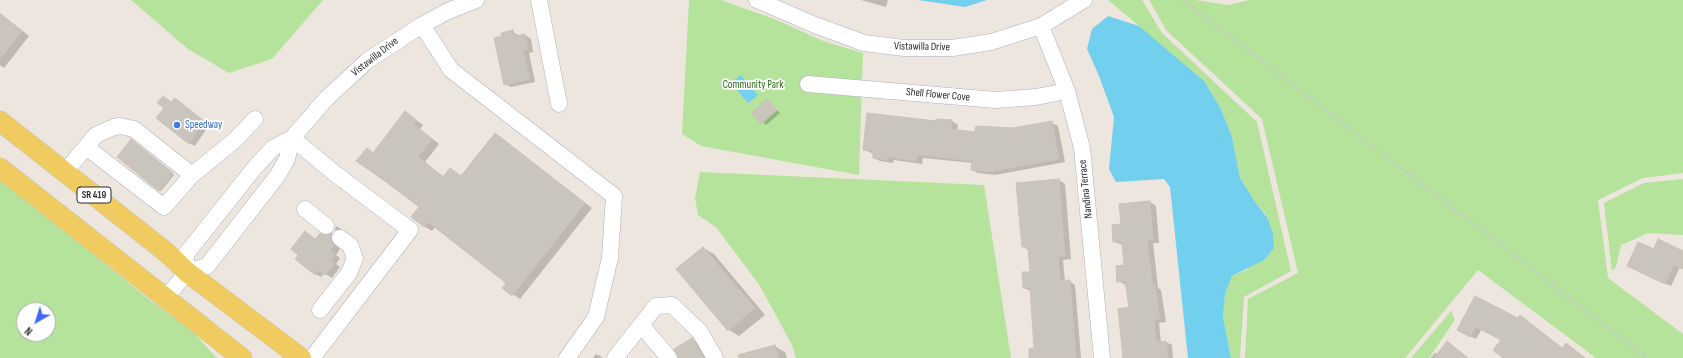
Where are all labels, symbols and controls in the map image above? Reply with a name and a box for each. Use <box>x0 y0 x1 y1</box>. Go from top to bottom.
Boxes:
street label: Vistawilla Drive <box>349 35 401 79</box>
street label: Vistawilla Drive <box>894 40 950 54</box>
park label: Community Park <box>723 78 783 92</box>
street label: Shell Flower Cove <box>905 86 971 104</box>
place label: Speedway <box>185 118 222 132</box>
marker: Speedway <box>172 120 182 130</box>
street label: Nandina Terrace <box>1076 159 1096 219</box>
road number: SR 419 <box>77 187 111 203</box>
north arrow <box>16 302 56 342</box>
text: N <box>22 324 35 338</box>

